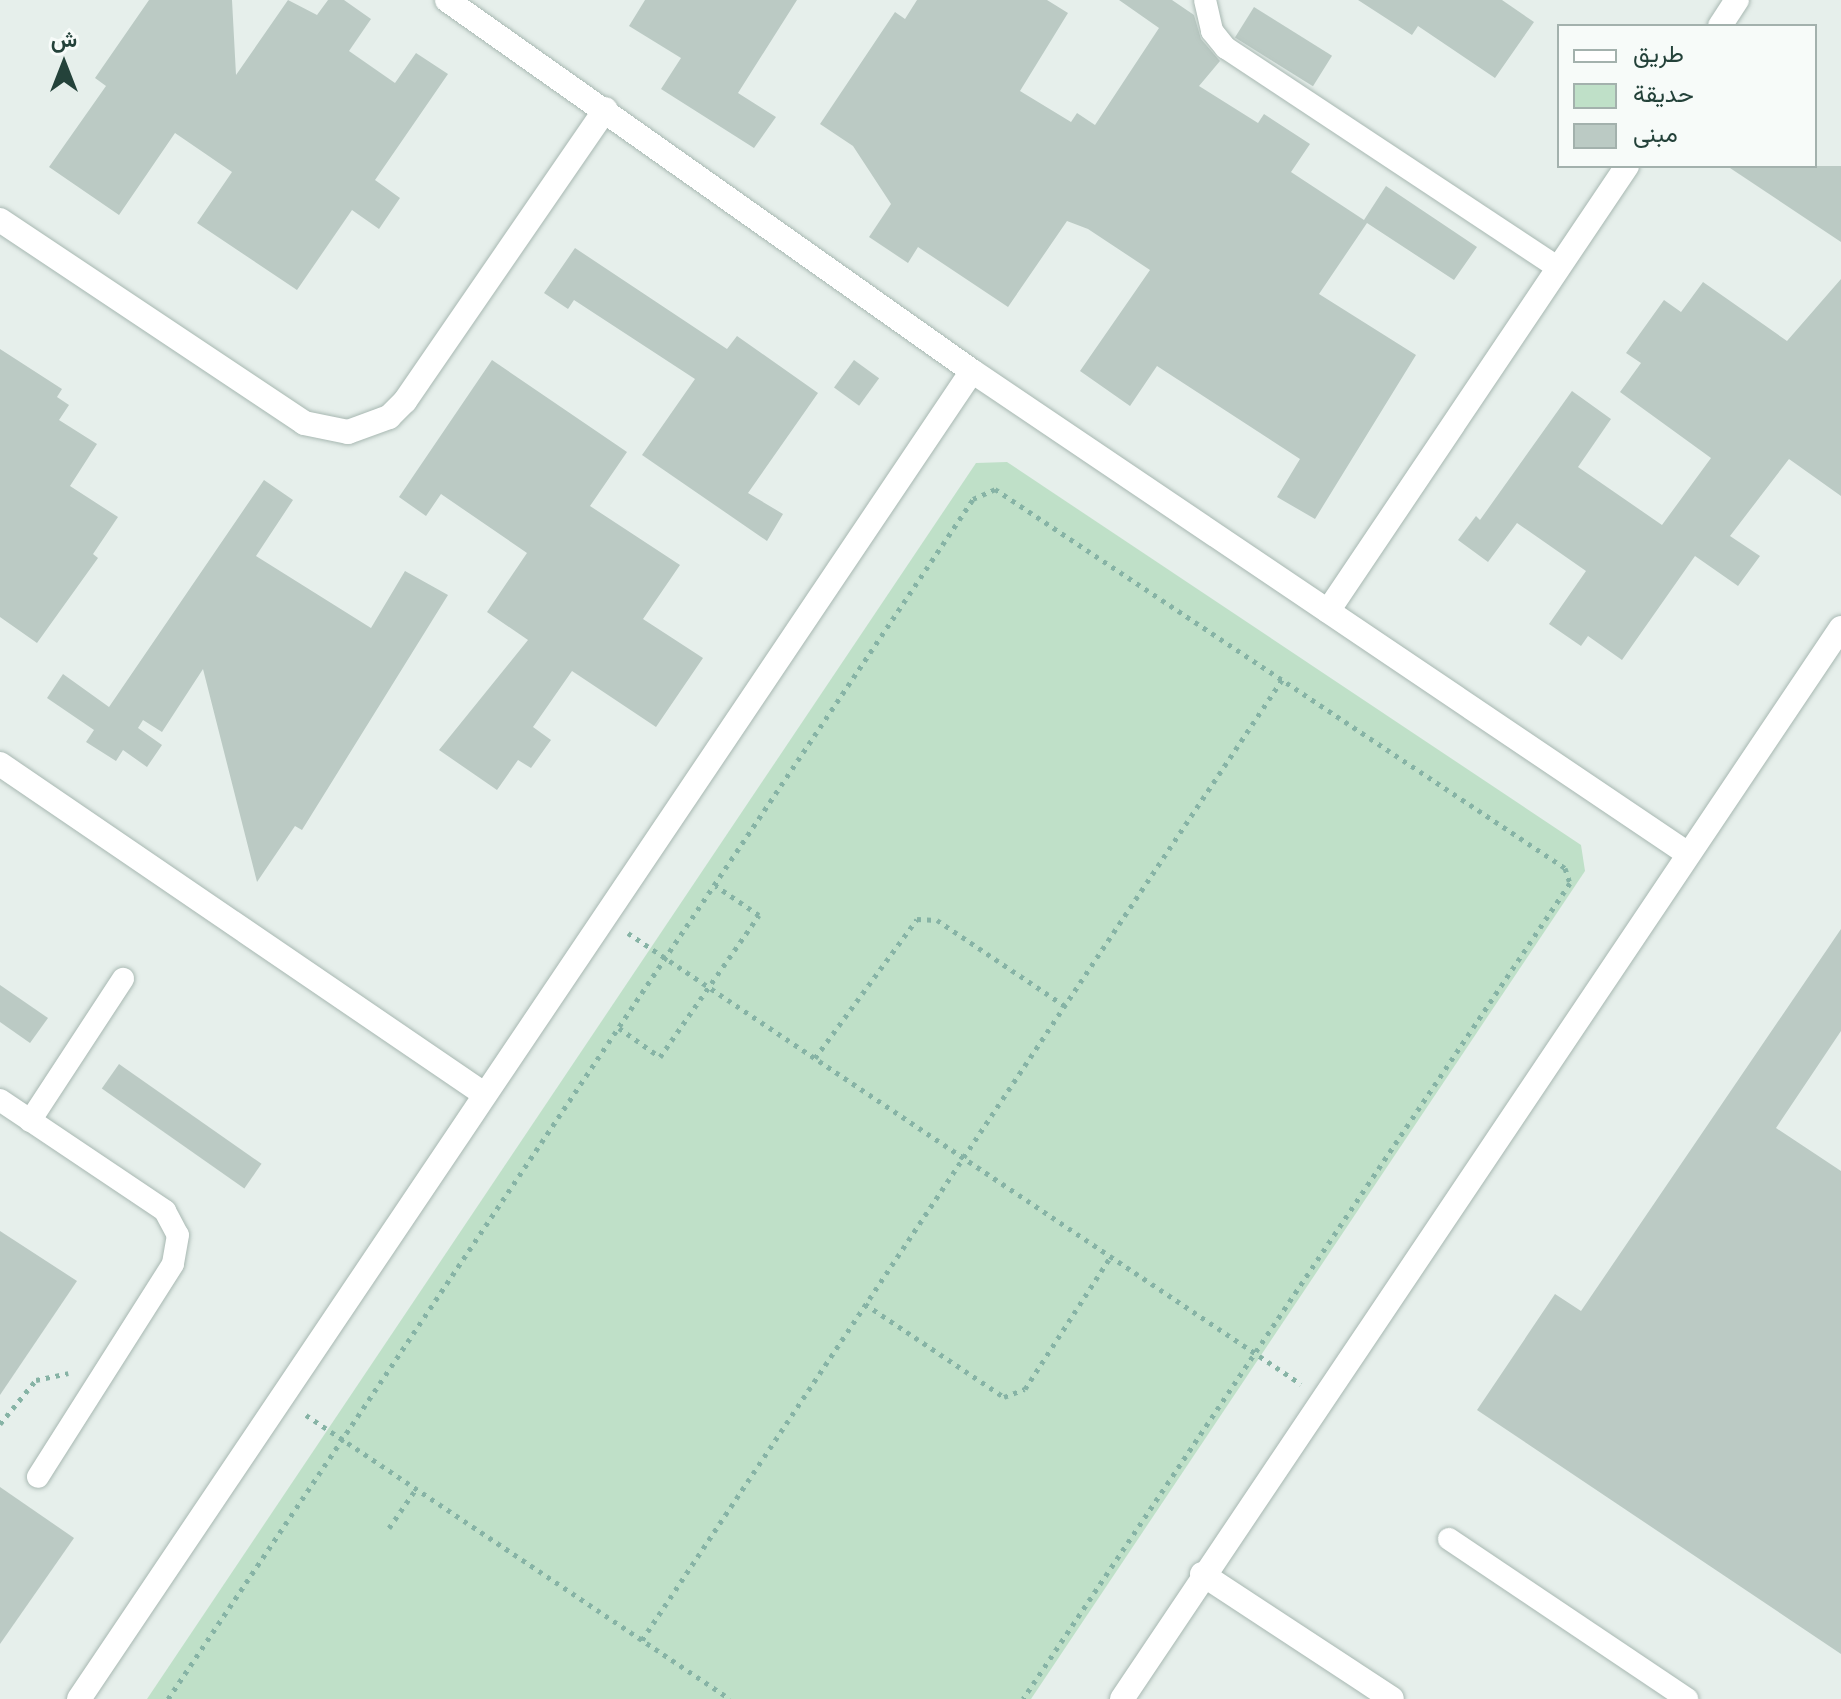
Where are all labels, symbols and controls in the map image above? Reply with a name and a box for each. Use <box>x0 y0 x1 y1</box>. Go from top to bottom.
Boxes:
north arrow <box>24 24 104 104</box>
legend <box>1557 24 1817 168</box>
text: ش <box>51 27 77 52</box>
text: طريق <box>1633 40 1684 67</box>
text: حديقة <box>1633 80 1694 107</box>
text: مبنى <box>1633 120 1678 147</box>

